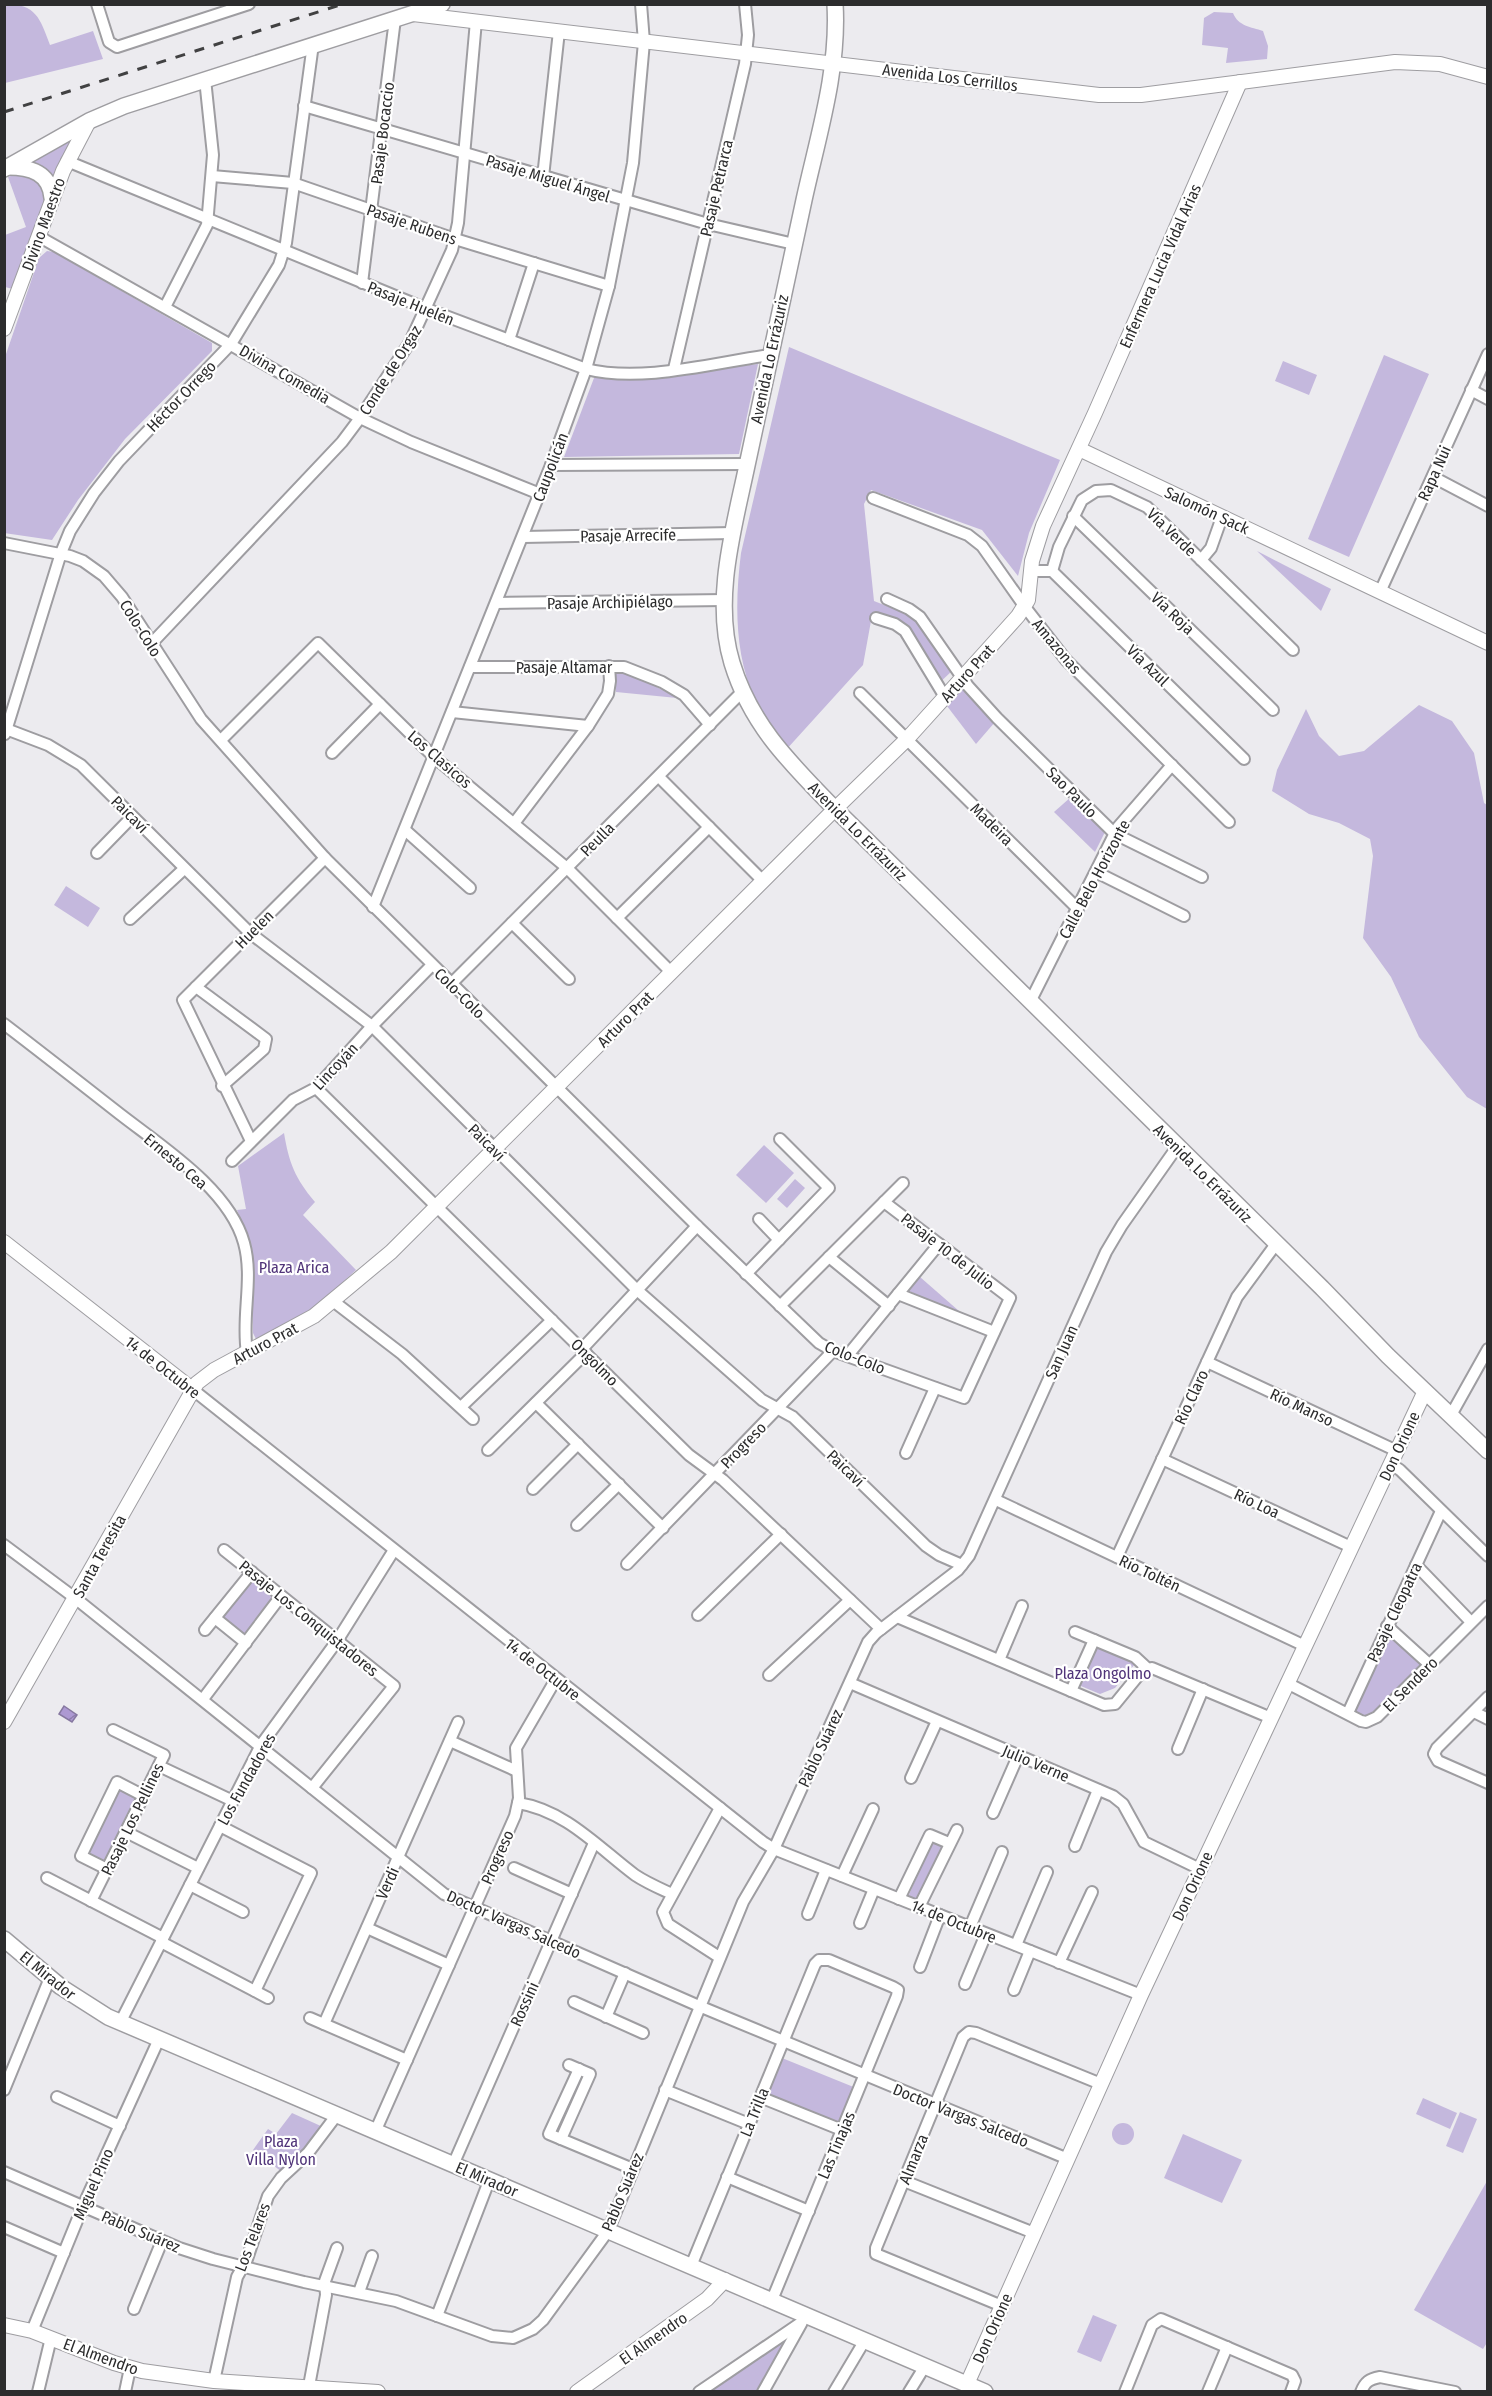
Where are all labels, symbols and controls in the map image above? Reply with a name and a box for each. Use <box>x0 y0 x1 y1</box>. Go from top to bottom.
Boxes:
street label: Avenida Los Cerrillos <box>881 60 1019 95</box>
street label: Pasaje Bocaccio <box>367 81 398 185</box>
street label: Pasaje Petrarca <box>696 138 737 238</box>
street label: Pasaje Miguel Ángel <box>484 151 612 206</box>
street label: Divino Maestro <box>18 175 69 273</box>
street label: Enfermera Lucia Vidal Arias <box>1116 181 1205 351</box>
street label: Pasaje Rubens <box>364 200 460 249</box>
street label: Pasaje Huelén <box>365 277 457 329</box>
street label: Avenida Lo Errázuriz <box>747 293 792 425</box>
street label: Conde de Orgaz <box>355 322 425 419</box>
street label: Divina Comedia <box>236 341 334 408</box>
street label: Héctor Orrego <box>143 357 220 436</box>
street label: Caupolicán <box>529 430 572 504</box>
street label: Rapa Nui <box>1414 443 1455 504</box>
street label: Salomón Sack <box>1161 483 1253 539</box>
street label: Vía Verde <box>1143 504 1200 561</box>
street label: Pasaje Arrecife <box>580 525 676 546</box>
street label: Vía Roja <box>1147 588 1198 639</box>
street label: Pasaje Archipiélago <box>547 592 673 613</box>
street label: Colo-Colo <box>116 596 165 660</box>
street label: Amazonas <box>1028 615 1085 678</box>
street label: Arturo Prat <box>937 640 999 706</box>
street label: Vía Azul <box>1123 641 1173 690</box>
street label: Pasaje Altamar <box>516 658 613 677</box>
street label: Los Clasicos <box>404 727 476 792</box>
street label: Sao Paulo <box>1042 763 1101 822</box>
street label: Avenida Lo Errázuriz <box>805 778 911 884</box>
street label: Paicaví <box>107 792 152 837</box>
street label: Madeira <box>966 799 1017 850</box>
street label: Calle Belo Horizonte <box>1055 816 1134 942</box>
street label: Peulla <box>576 818 618 860</box>
street label: Huelen <box>231 906 277 952</box>
street label: Colo-Colo <box>430 964 489 1023</box>
street label: Arturo Prat <box>593 987 658 1051</box>
street label: Lincoyán <box>309 1039 362 1094</box>
street label: Paicaví <box>464 1120 509 1165</box>
street label: Avenida Lo Errázuriz <box>1150 1120 1256 1226</box>
street label: Ernesto Cea <box>140 1129 211 1193</box>
street label: Pasaje 10 de Julio <box>897 1209 998 1294</box>
park label: Plaza Arica <box>259 1258 329 1277</box>
street label: Arturo Prat <box>229 1318 302 1369</box>
street label: San Juan <box>1041 1322 1082 1382</box>
street label: 14 de Octubre <box>121 1332 204 1403</box>
street label: Ongolmo <box>567 1335 622 1390</box>
street label: Colo-Colo <box>822 1337 888 1378</box>
street label: Río Claro <box>1170 1367 1212 1428</box>
street label: Río Manso <box>1267 1385 1337 1430</box>
street label: Don Orione <box>1375 1408 1424 1484</box>
street label: Progreso <box>717 1418 770 1473</box>
street label: Paicaví <box>823 1446 868 1491</box>
street label: Río Loa <box>1231 1485 1283 1522</box>
street label: Santa Teresita <box>69 1511 130 1601</box>
street label: Río Toltén <box>1116 1551 1183 1596</box>
street label: Pasaje Los Conquistadores <box>235 1556 382 1680</box>
street label: Pasaje Cleopatra <box>1363 1559 1426 1665</box>
street label: 14 de Octubre <box>501 1634 584 1705</box>
street label: El Sendero <box>1379 1653 1442 1716</box>
park label: Plaza Ongolmo <box>1054 1664 1152 1683</box>
street label: Pablo Suárez <box>794 1706 847 1790</box>
street label: Los Fundadores <box>213 1730 280 1829</box>
street label: Julio Verne <box>1000 1741 1072 1786</box>
street label: Pasaje Los Pellines <box>97 1760 168 1878</box>
street label: Progreso <box>477 1827 518 1887</box>
street label: Don Orione <box>1168 1848 1217 1924</box>
street label: Verdi <box>372 1864 403 1902</box>
street label: Doctor Vargas Salcedo <box>444 1886 584 1963</box>
street label: 14 de Octubre <box>909 1896 999 1947</box>
street label: El Mirador <box>16 1947 80 2004</box>
street label: Rossini <box>506 1979 543 2029</box>
street label: Doctor Vargas Salcedo <box>890 2080 1031 2151</box>
street label: La Trilla <box>736 2085 773 2140</box>
street label: Las Tinajas <box>814 2108 859 2182</box>
street label: Almarza <box>895 2131 932 2187</box>
park label: Plaza Villa Nylon <box>246 2132 316 2169</box>
street label: Miguel Pino <box>69 2145 118 2223</box>
street label: Pablo Suárez <box>597 2150 648 2234</box>
street label: El Mirador <box>453 2158 521 2201</box>
street label: Los Telares <box>231 2200 274 2274</box>
street label: Pablo Suárez <box>99 2206 183 2257</box>
street label: Don Orione <box>969 2290 1016 2366</box>
street label: El Almendro <box>616 2308 691 2369</box>
street label: El Almendro <box>61 2334 141 2379</box>

